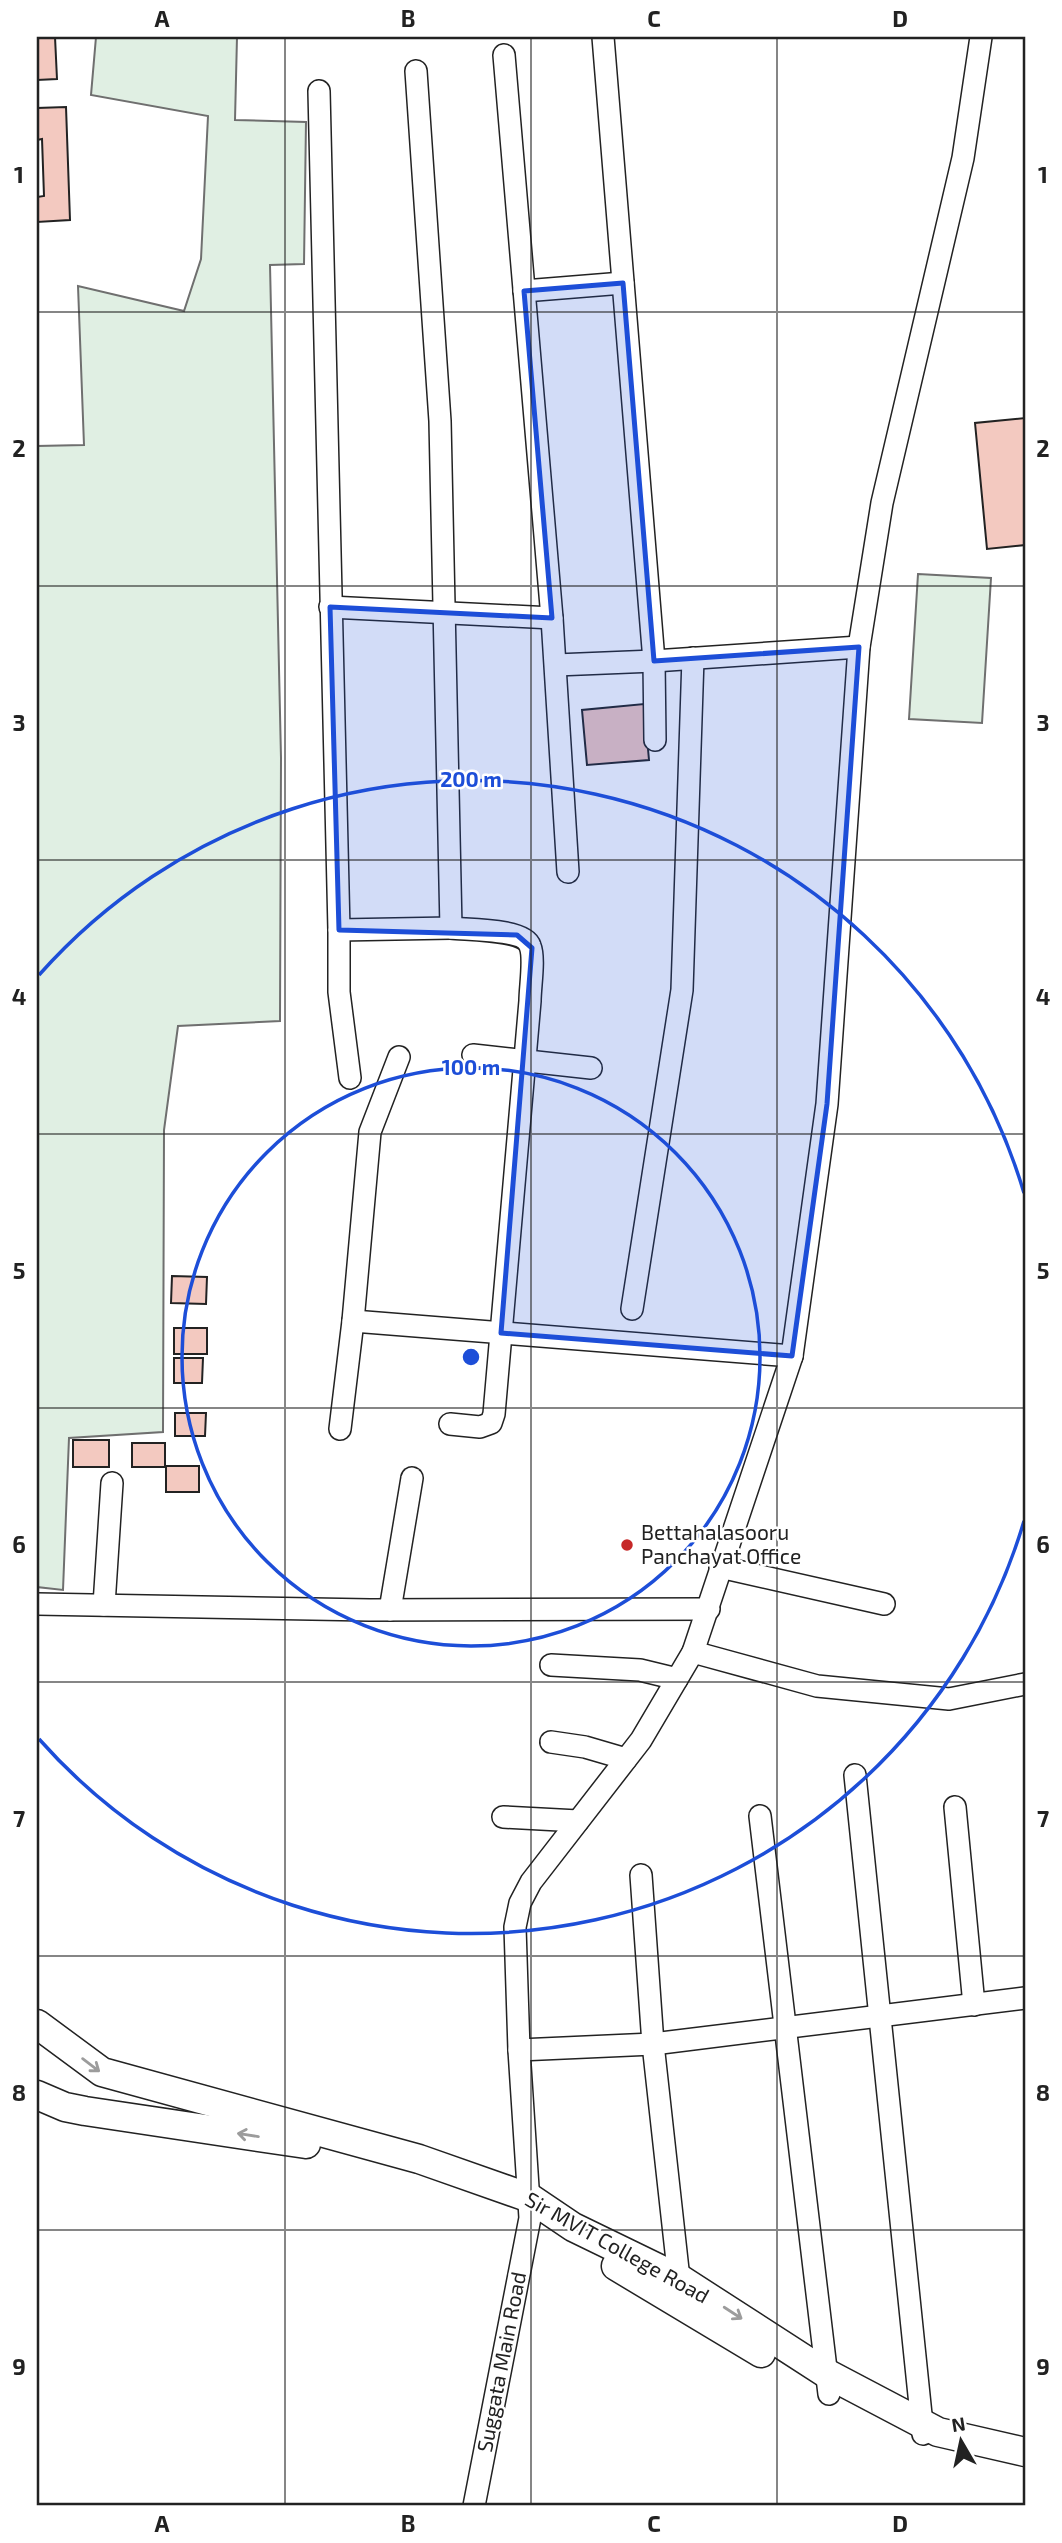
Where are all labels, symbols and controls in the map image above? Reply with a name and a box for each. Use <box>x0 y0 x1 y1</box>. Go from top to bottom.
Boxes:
text: A <box>154 4 170 32</box>
text: B <box>401 4 415 32</box>
text: C <box>647 4 661 32</box>
text: D <box>892 4 908 32</box>
text: 1 <box>14 160 24 188</box>
text: 1 <box>1038 160 1048 188</box>
text: 2 <box>12 434 26 462</box>
text: 2 <box>1036 434 1050 462</box>
text: 3 <box>12 708 26 736</box>
text: 3 <box>1036 708 1050 736</box>
text: 200 m <box>440 766 502 791</box>
text: 4 <box>12 982 26 1010</box>
text: 4 <box>1036 982 1050 1010</box>
text: 100 m <box>442 1054 500 1079</box>
text: 5 <box>13 1256 25 1284</box>
text: 5 <box>1037 1256 1049 1284</box>
centre of rings <box>459 1345 483 1369</box>
place label: Bettahalasooru Panchayat Office <box>641 1519 801 1568</box>
text: 6 <box>12 1530 26 1558</box>
text: 6 <box>1036 1530 1050 1558</box>
marker: Bettahalasooru Panchayat Office <box>619 1537 635 1553</box>
text: 7 <box>13 1804 25 1832</box>
text: 7 <box>1037 1804 1049 1832</box>
one-way arrow <box>82 2057 100 2072</box>
text: 8 <box>12 2078 26 2106</box>
text: 8 <box>1036 2078 1050 2106</box>
one-way arrow <box>238 2128 260 2141</box>
street label: Sir MVIT College Road <box>521 2186 714 2308</box>
street label: Suggata Main Road <box>471 2269 530 2454</box>
one-way arrow <box>722 2306 742 2320</box>
text: 9 <box>12 2352 26 2380</box>
text: 9 <box>1036 2352 1050 2380</box>
north arrow <box>926 2406 996 2476</box>
text: N <box>950 2411 967 2436</box>
text: A <box>154 2509 170 2537</box>
text: B <box>401 2509 415 2537</box>
text: C <box>647 2509 661 2537</box>
text: D <box>892 2509 908 2537</box>

